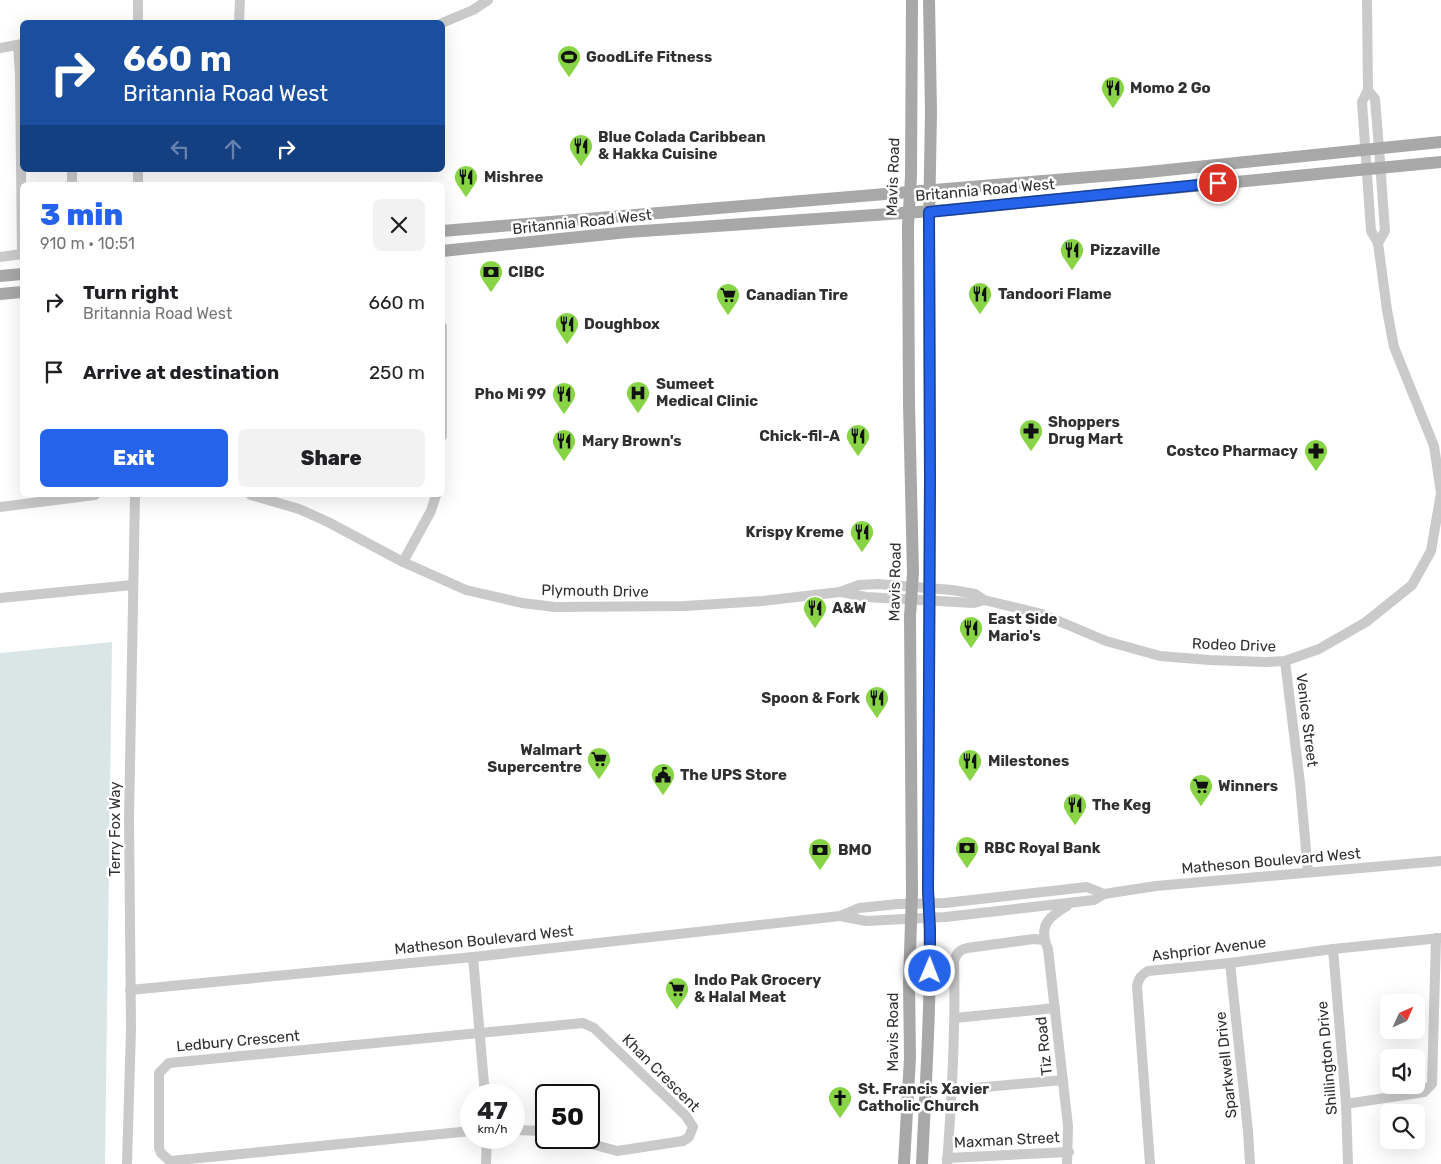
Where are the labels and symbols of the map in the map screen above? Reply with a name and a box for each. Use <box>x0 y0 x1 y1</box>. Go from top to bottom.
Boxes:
sports icon: GoodLife Fitness <box>556 44 582 78</box>
place label: GoodLife Fitness <box>586 48 712 66</box>
restaurant icon: Momo 2 Go <box>1100 75 1126 109</box>
place label: Momo 2 Go <box>1130 79 1211 97</box>
place label: Blue Colada Caribbean & Hakka Cuisine <box>598 128 766 163</box>
restaurant icon: Blue Colada Caribbean & Hakka Cuisine <box>568 133 594 167</box>
street label: Mavis Road <box>883 137 903 217</box>
pin <box>1197 162 1239 204</box>
restaurant icon: Mishree <box>453 164 479 198</box>
place label: Mishree <box>484 168 543 186</box>
street label: Britannia Road West <box>915 175 1056 205</box>
street label: Britannia Road West <box>512 206 653 238</box>
restaurant icon: Pizzaville <box>1059 237 1085 271</box>
place label: Pizzaville <box>1090 241 1160 259</box>
bank icon: CIBC <box>478 259 504 293</box>
place label: CIBC <box>508 263 545 281</box>
restaurant icon: Tandoori Flame <box>967 281 993 315</box>
supermarket icon: Canadian Tire <box>715 282 741 316</box>
place label: Tandoori Flame <box>998 285 1112 303</box>
place label: Canadian Tire <box>746 286 848 304</box>
restaurant icon: Doughbox <box>554 311 580 345</box>
place label: Doughbox <box>584 315 660 333</box>
place label: Sumeet Medical Clinic <box>656 375 758 410</box>
hospital icon: Sumeet Medical Clinic <box>625 380 651 414</box>
restaurant icon: Pho Mi 99 <box>551 381 577 415</box>
place label: Pho Mi 99 <box>475 385 546 403</box>
place label: Shoppers Drug Mart <box>1048 413 1123 448</box>
pharmacy icon: Shoppers Drug Mart <box>1018 418 1044 452</box>
restaurant icon: Chick-fil-A <box>845 423 871 457</box>
place label: Chick-fil-A <box>759 427 840 445</box>
restaurant icon: Mary Brown's <box>551 428 577 462</box>
place label: Mary Brown's <box>582 432 682 450</box>
pharmacy icon: Costco Pharmacy <box>1303 438 1329 472</box>
place label: Costco Pharmacy <box>1166 442 1298 460</box>
restaurant icon: Krispy Kreme <box>849 519 875 553</box>
place label: Krispy Kreme <box>745 523 844 541</box>
street label: Mavis Road <box>885 542 905 622</box>
street label: Plymouth Drive <box>541 581 649 601</box>
restaurant icon: A&W <box>802 595 828 629</box>
place label: A&W <box>832 599 866 617</box>
place label: East Side Mario's <box>988 610 1058 645</box>
restaurant icon: East Side Mario's <box>958 615 984 649</box>
street label: Rodeo Drive <box>1192 635 1276 655</box>
street label: Venice Street <box>1292 672 1322 768</box>
restaurant icon: Spoon & Fork <box>864 685 890 719</box>
place label: Spoon & Fork <box>761 689 860 707</box>
place label: Walmart Supercentre <box>487 741 582 776</box>
supermarket icon: Walmart Supercentre <box>586 746 612 780</box>
restaurant icon: Milestones <box>957 748 983 782</box>
place label: Milestones <box>988 752 1069 770</box>
public building icon: The UPS Store <box>650 762 676 796</box>
place label: The UPS Store <box>680 766 787 784</box>
supermarket icon: Winners <box>1188 773 1214 807</box>
place label: Winners <box>1218 777 1278 795</box>
street label: Terry Fox Way <box>106 781 124 877</box>
restaurant icon: The Keg <box>1062 792 1088 826</box>
place label: The Keg <box>1092 796 1151 814</box>
bank icon: RBC Royal Bank <box>954 835 980 869</box>
bank icon: BMO <box>807 837 833 871</box>
place label: RBC Royal Bank <box>984 839 1101 857</box>
place label: BMO <box>838 841 872 859</box>
street label: Matheson Boulevard West <box>1181 844 1361 878</box>
street label: Matheson Boulevard West <box>394 922 574 958</box>
street label: Ashprior Avenue <box>1151 933 1267 965</box>
position arrow <box>903 944 955 996</box>
place label: Indo Pak Grocery & Halal Meat <box>694 971 821 1006</box>
supermarket icon: Indo Pak Grocery & Halal Meat <box>664 976 690 1010</box>
street label: Mavis Road <box>884 993 902 1071</box>
north arrow <box>1380 994 1425 1039</box>
street label: Shillington Drive <box>1313 1000 1341 1116</box>
street label: Sparkwell Drive <box>1211 1011 1241 1119</box>
street label: Tiz Road <box>1032 1016 1056 1076</box>
street label: Ledbury Crescent <box>175 1027 301 1055</box>
street label: Khan Crescent <box>618 1030 704 1116</box>
place label: St. Francis Xavier Catholic Church <box>858 1080 989 1115</box>
speed limit sign: 50 <box>535 1084 600 1149</box>
church icon: St. Francis Xavier Catholic Church <box>827 1085 853 1119</box>
street label: Maxman Street <box>954 1128 1061 1152</box>

